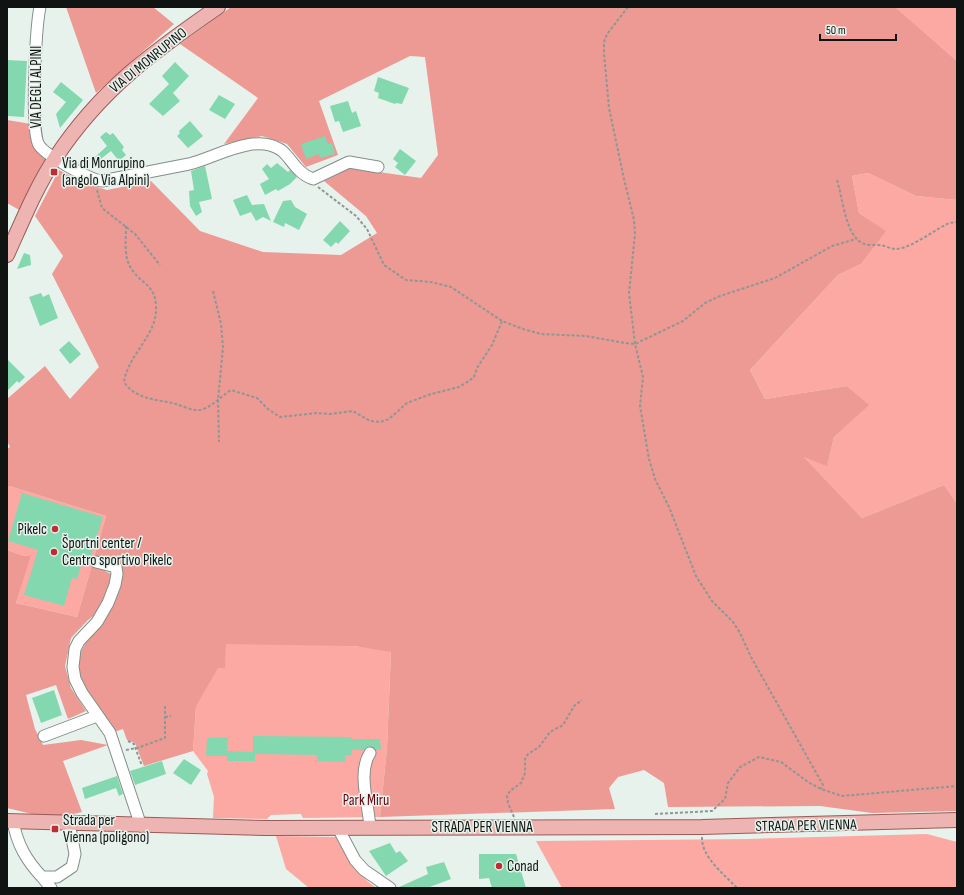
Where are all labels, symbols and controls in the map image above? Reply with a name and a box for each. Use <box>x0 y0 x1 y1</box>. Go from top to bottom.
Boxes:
scale bar <box>820 16 896 42</box>
street label: VIA DI MONRUPINO <box>106 23 191 97</box>
text: 50 m <box>826 23 846 38</box>
street label: VIA DEGLI ALPINI <box>27 46 46 128</box>
place label: Via di Monrupino (angolo Via Alpini) <box>62 154 150 190</box>
marker: Via di Monrupino (angolo Via Alpini) <box>49 167 59 177</box>
place label: Pikelc <box>18 520 47 539</box>
marker: Pikelc <box>50 524 60 534</box>
place label: Športni center / Centro sportivo Pikelc <box>62 534 172 570</box>
marker: Športni center / Centro sportivo Pikelc <box>49 547 59 557</box>
park label: Park Miru <box>343 791 389 810</box>
place label: Strada per Vienna (poligono) <box>63 811 149 847</box>
street label: STRADA PER VIENNA <box>755 815 857 836</box>
street label: STRADA PER VIENNA <box>431 818 533 837</box>
marker: Strada per Vienna (poligono) <box>50 824 60 834</box>
place label: Conad <box>507 857 539 876</box>
marker: Conad <box>494 861 504 871</box>

